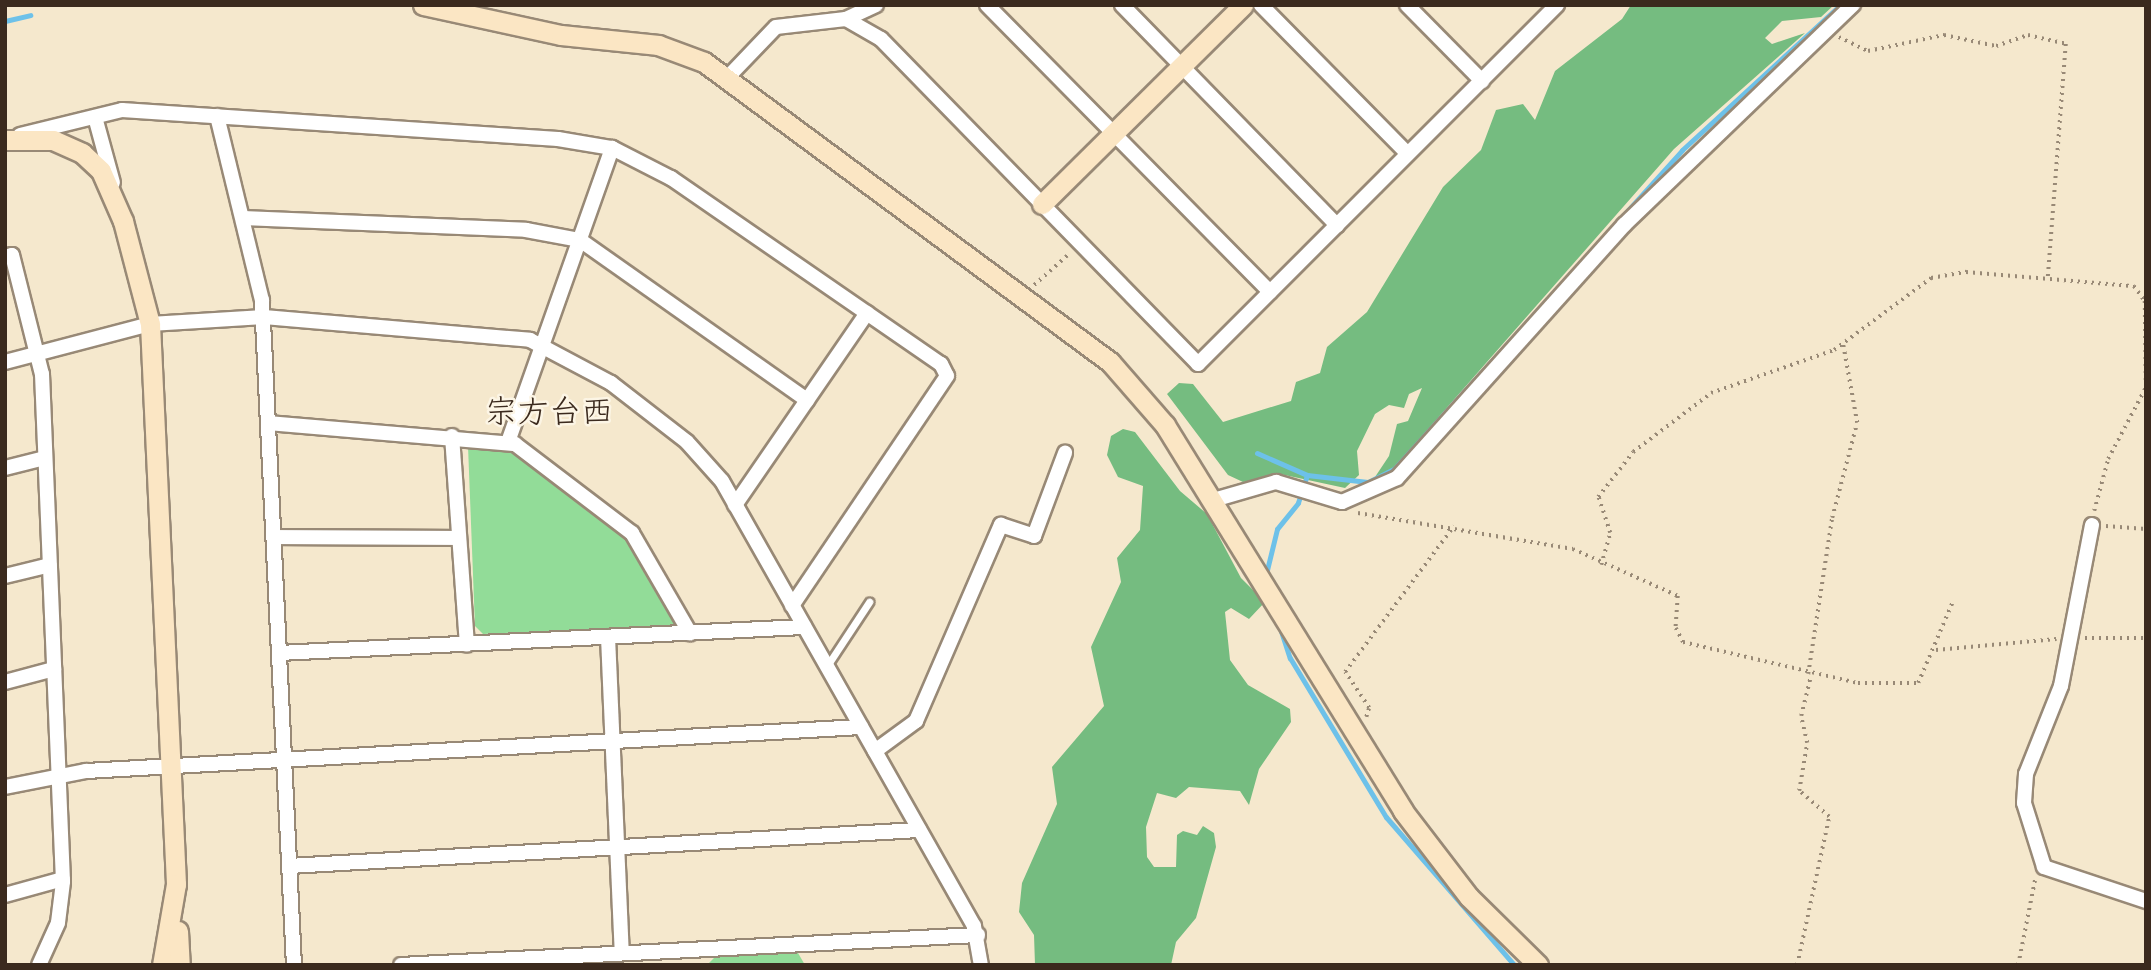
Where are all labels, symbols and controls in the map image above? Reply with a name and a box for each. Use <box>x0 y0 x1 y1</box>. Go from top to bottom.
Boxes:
district label: 宗方台西 <box>485 396 613 434</box>

